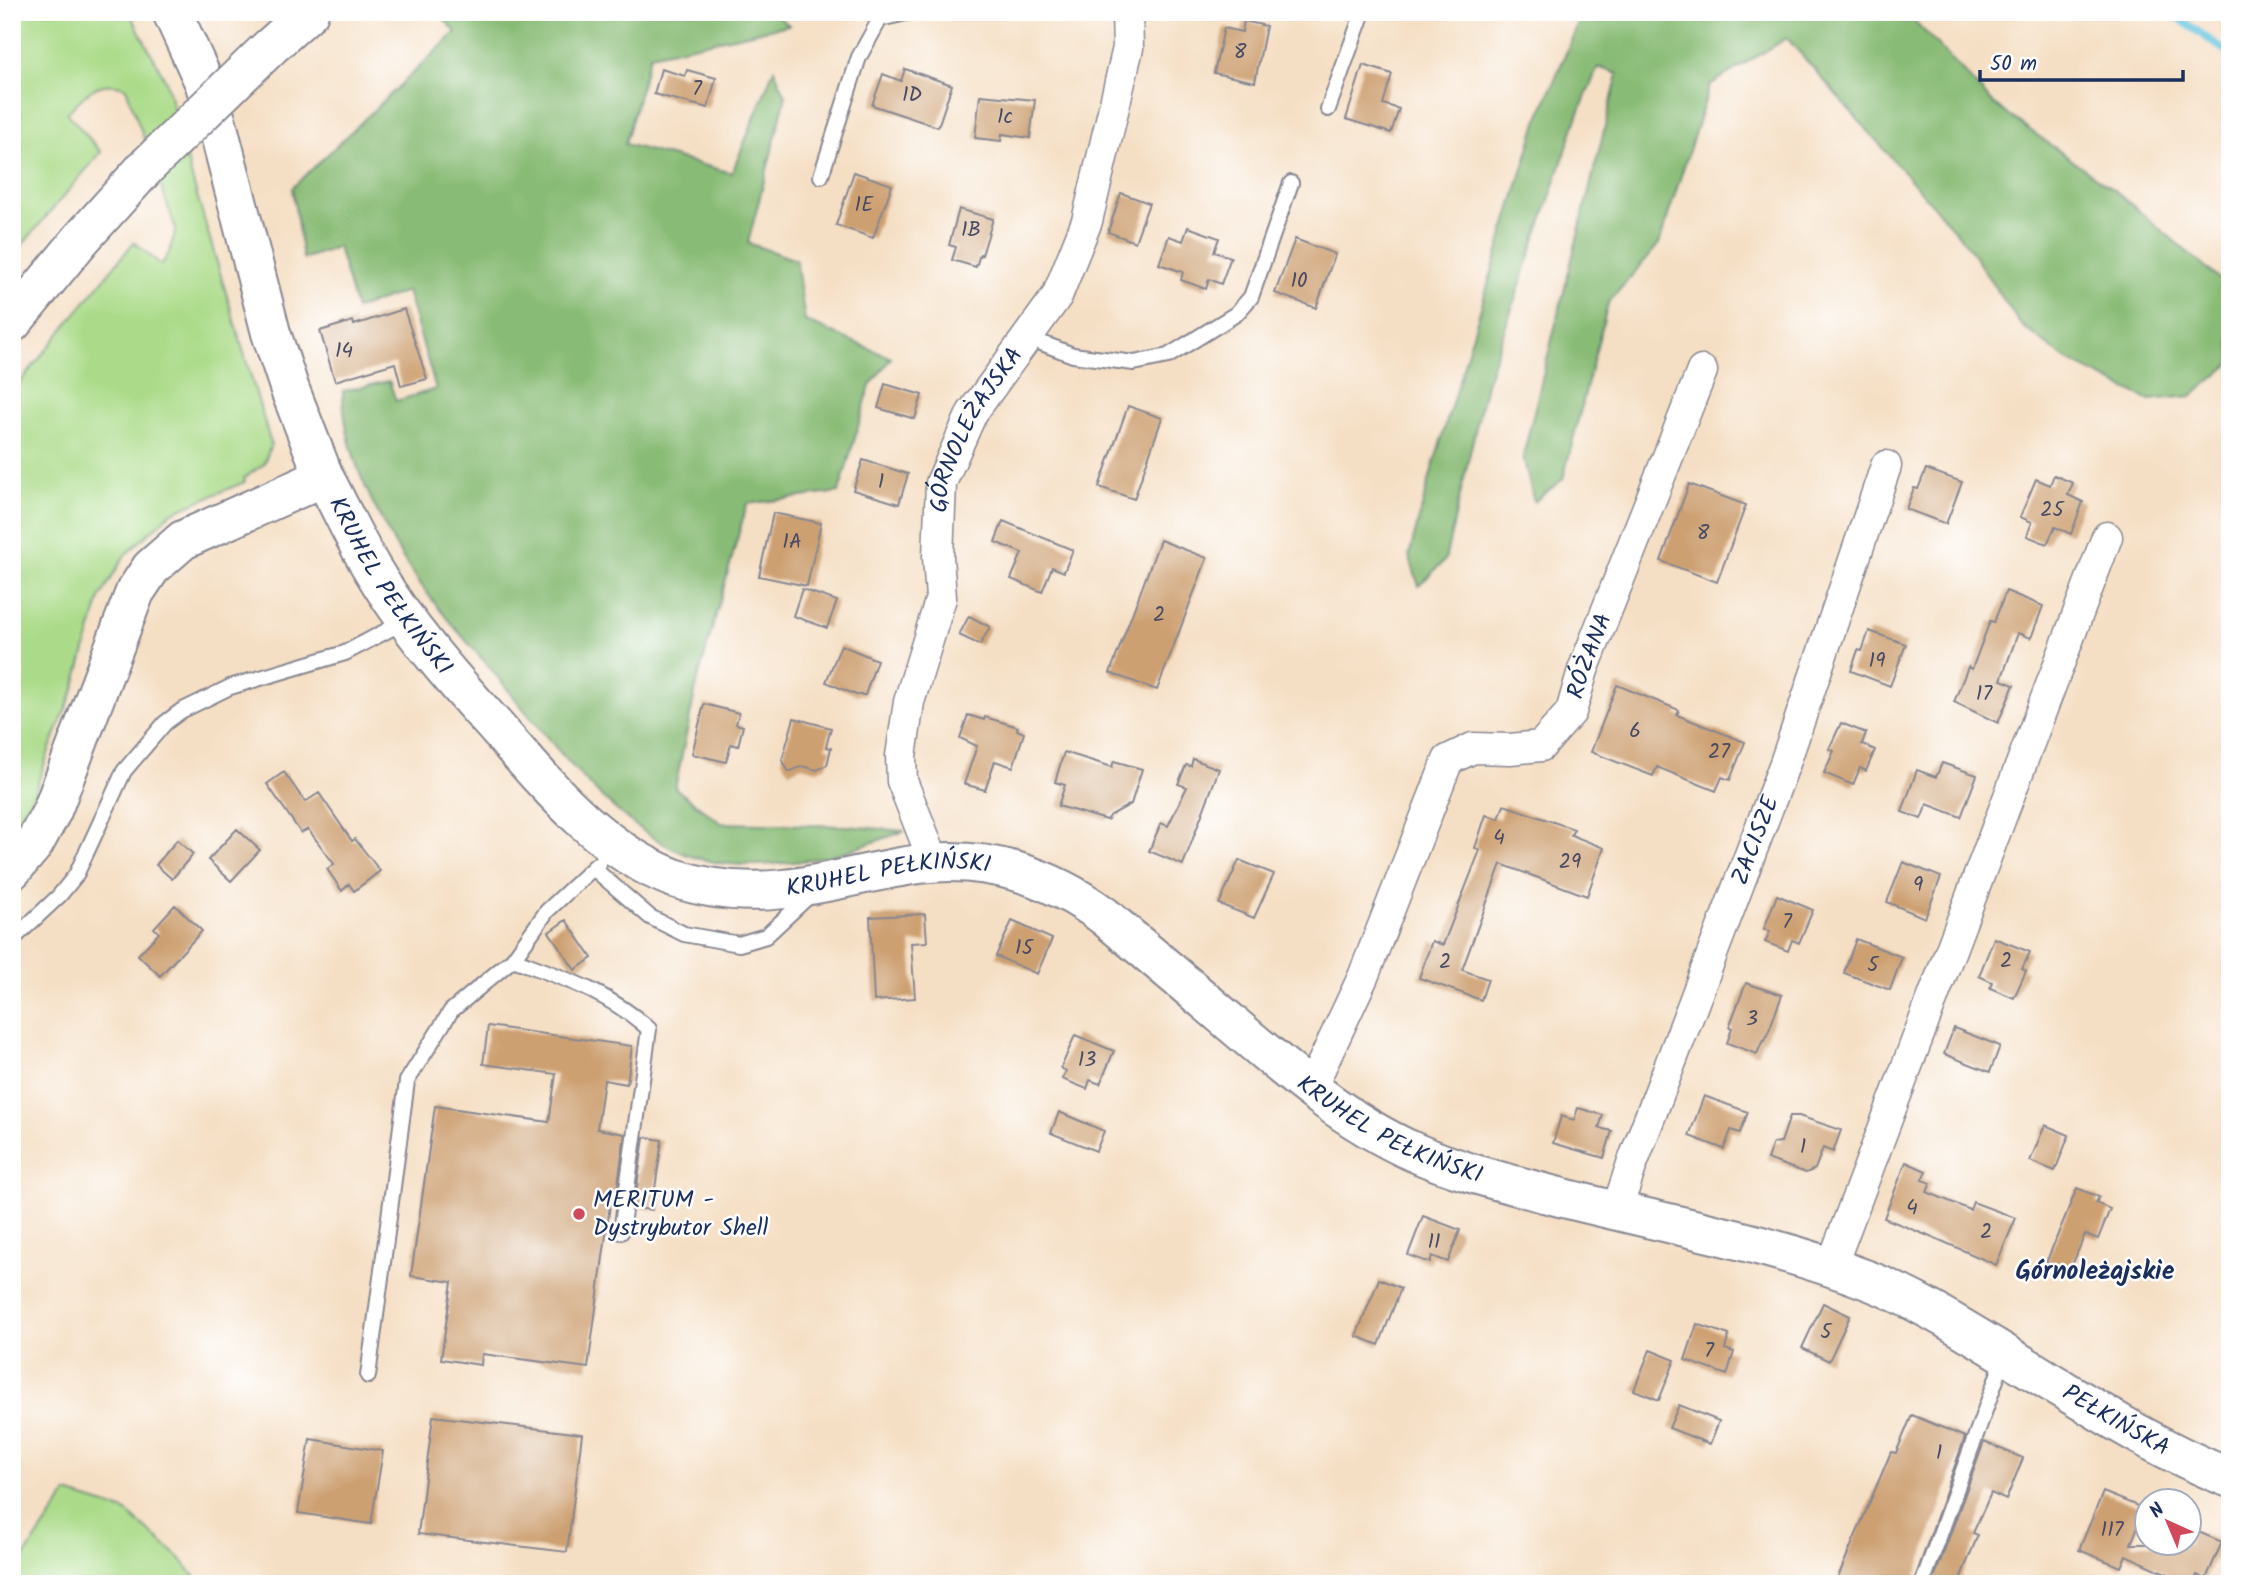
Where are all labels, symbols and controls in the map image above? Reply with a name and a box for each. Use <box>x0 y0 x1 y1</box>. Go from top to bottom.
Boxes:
house number: 8 <box>1234 36 1247 69</box>
scale bar <box>1980 38 2182 82</box>
text: 50 m <box>1990 48 2037 81</box>
house number: 7 <box>692 73 703 106</box>
house number: 1D <box>902 79 922 112</box>
house number: 1c <box>997 101 1013 134</box>
house number: 1E <box>855 189 874 222</box>
house number: 1B <box>961 214 981 247</box>
house number: 10 <box>1290 265 1308 298</box>
house number: 14 <box>335 335 353 368</box>
street label: GÓRNOLEŻAJSKA <box>920 339 1033 513</box>
house number: 1 <box>878 466 884 499</box>
street label: KRUHEL PEŁKIŃSKI <box>318 490 462 685</box>
house number: 25 <box>2040 494 2065 527</box>
house number: 8 <box>1697 517 1710 550</box>
house number: 1A <box>782 526 802 559</box>
house number: 2 <box>1153 599 1165 632</box>
street label: RÓŻANA <box>1556 607 1623 703</box>
house number: 19 <box>1869 645 1885 678</box>
house number: 17 <box>1976 678 1993 711</box>
house number: 6 <box>1629 715 1641 748</box>
house number: 27 <box>1708 736 1731 769</box>
street label: ZACISZE <box>1721 789 1791 891</box>
house number: 4 <box>1493 822 1505 855</box>
street label: KRUHEL PEŁKIŃSKI <box>784 842 994 908</box>
house number: 29 <box>1559 846 1581 879</box>
house number: 9 <box>1913 869 1923 902</box>
house number: 7 <box>1782 906 1793 939</box>
house number: 15 <box>1015 932 1035 965</box>
house number: 2 <box>2000 945 2012 978</box>
house number: 2 <box>1439 946 1451 979</box>
house number: 5 <box>1867 949 1880 982</box>
house number: 3 <box>1746 1003 1758 1036</box>
house number: 13 <box>1078 1044 1096 1077</box>
street label: KRUHEL PEŁKIŃSKI <box>1288 1065 1487 1195</box>
house number: 1 <box>1800 1131 1806 1164</box>
place label: MERITUM - Dystrybutor Shell <box>593 1181 769 1248</box>
house number: 4 <box>1906 1192 1918 1225</box>
marker: MERITUM - Dystrybutor Shell <box>571 1206 587 1222</box>
house number: 2 <box>1980 1216 1992 1249</box>
house number: 11 <box>1427 1226 1441 1259</box>
district label: Górnoleżajskie <box>2016 1251 2175 1293</box>
house number: 5 <box>1820 1316 1833 1349</box>
house number: 7 <box>1704 1335 1715 1368</box>
street label: PEŁKIŃSKA <box>2055 1374 2177 1467</box>
house number: 1 <box>1936 1437 1942 1470</box>
north arrow <box>2134 1488 2204 1558</box>
text: N <box>2143 1496 2172 1526</box>
house number: 117 <box>2101 1514 2125 1547</box>

